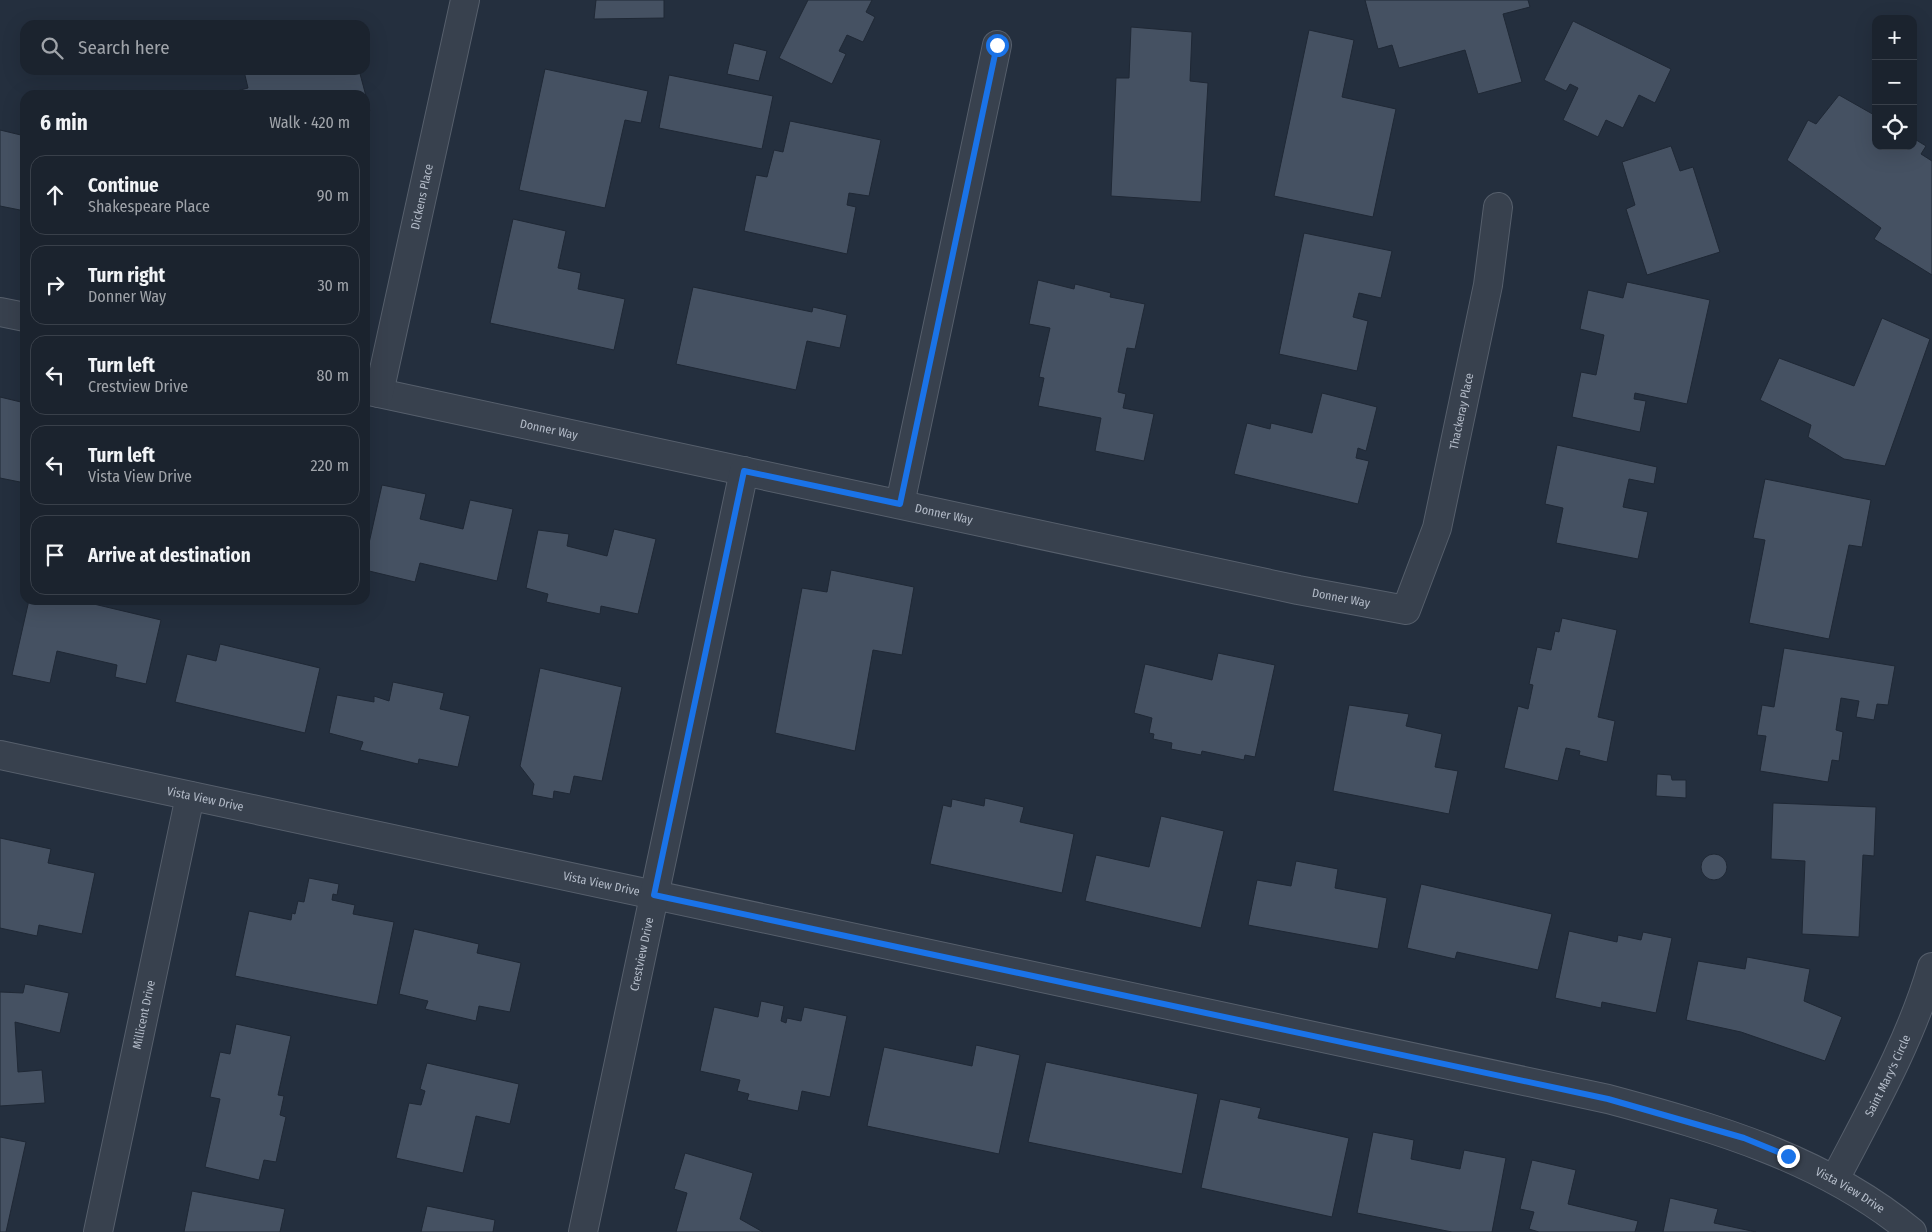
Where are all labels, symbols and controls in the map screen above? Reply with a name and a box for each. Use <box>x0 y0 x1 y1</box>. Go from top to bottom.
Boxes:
map controls <box>1872 15 1917 150</box>
button: + <box>1872 15 1917 60</box>
search box <box>20 20 370 75</box>
icon: search <box>38 34 66 62</box>
route start <box>986 34 1009 57</box>
text: Search here <box>78 36 170 59</box>
button: − <box>1872 60 1917 105</box>
button: locate <box>1872 105 1917 150</box>
text: 6 min <box>40 110 88 136</box>
text: Walk · 420 m <box>269 113 350 132</box>
street label: Dickens Place <box>408 162 436 231</box>
text: Continue <box>88 174 159 197</box>
icon: ahead <box>41 181 69 209</box>
text: 90 m <box>317 186 349 205</box>
text: Shakespeare Place <box>88 197 210 216</box>
text: Turn right <box>88 264 165 287</box>
icon: right <box>41 271 69 299</box>
text: 30 m <box>317 276 349 295</box>
text: Donner Way <box>88 287 166 306</box>
text: Turn left <box>88 354 155 377</box>
icon: left <box>41 361 69 389</box>
text: 80 m <box>317 366 349 385</box>
street label: Thackeray Place <box>1447 372 1476 451</box>
text: Crestview Drive <box>88 377 188 396</box>
street label: Donner Way <box>519 416 580 443</box>
text: Turn left <box>88 444 155 467</box>
icon: left <box>41 451 69 479</box>
text: 220 m <box>310 456 349 475</box>
text: Vista View Drive <box>88 467 192 486</box>
street label: Donner Way <box>914 501 975 527</box>
icon: arrive <box>41 541 69 569</box>
text: Arrive at destination <box>88 544 251 567</box>
street label: Donner Way <box>1311 586 1372 610</box>
street label: Vista View Drive <box>166 784 245 814</box>
street label: Vista View Drive <box>562 869 641 899</box>
street label: Crestview Drive <box>627 916 656 992</box>
street label: Millicent Drive <box>130 979 158 1051</box>
street label: Saint Mary's Circle <box>1862 1033 1914 1119</box>
route end <box>1777 1145 1800 1168</box>
street label: Vista View Drive <box>1813 1164 1887 1216</box>

